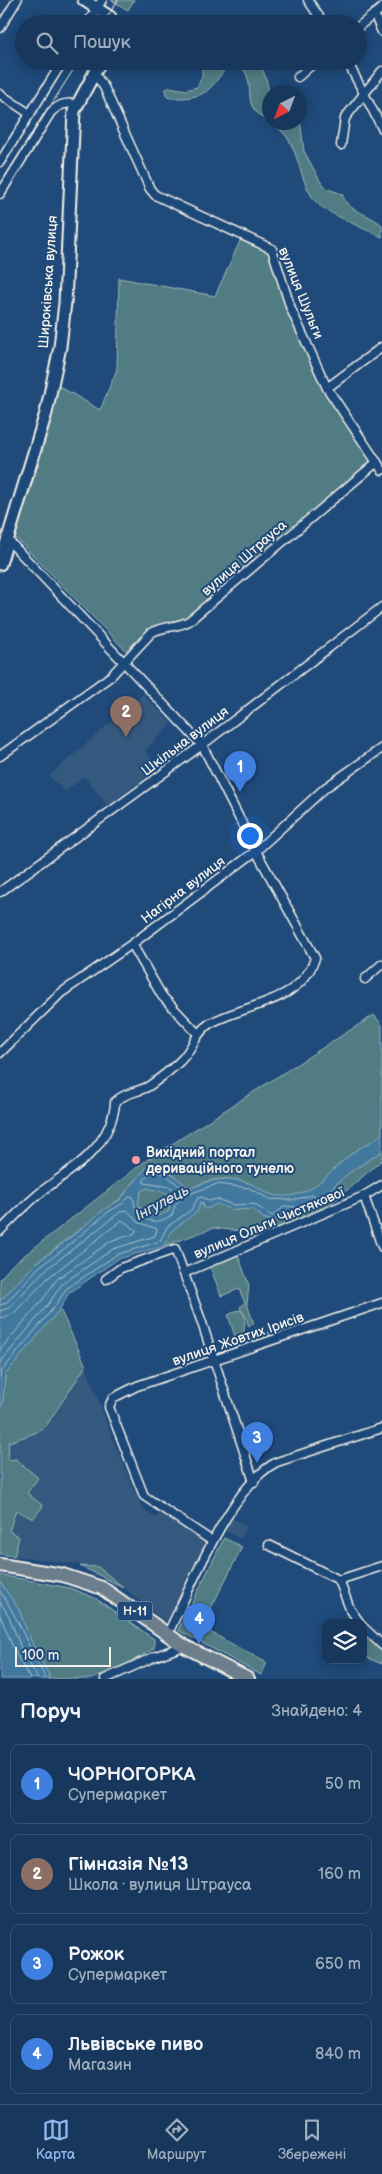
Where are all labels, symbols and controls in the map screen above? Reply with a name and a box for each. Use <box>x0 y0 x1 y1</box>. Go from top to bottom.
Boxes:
search box <box>15 15 367 70</box>
icon: search <box>33 29 61 57</box>
text: Пошук <box>73 31 131 54</box>
north arrow <box>262 85 307 130</box>
street label: Широківська вулиця <box>35 215 61 349</box>
street label: вулиця Шульги <box>275 245 327 341</box>
street label: вулиця Штрауса <box>198 516 291 600</box>
pin: 2 <box>110 696 142 737</box>
street label: Шкільна вулиця <box>138 703 232 779</box>
pin: 1 <box>224 751 256 792</box>
your location <box>237 823 263 849</box>
street label: Нагірна вулиця <box>138 853 229 927</box>
place label: Вихідний портал дериваційного тунелю <box>145 1144 294 1177</box>
marker: Вихідний портал дериваційного тунелю <box>130 1154 142 1166</box>
water label: Інгулець <box>132 1181 192 1225</box>
street label: вулиця Ольги Чистякової <box>191 1183 348 1262</box>
street label: вулиця Жовтих Ірисів <box>170 1308 307 1369</box>
pin: 3 <box>241 1422 273 1463</box>
road number: Н-11 <box>118 1602 152 1620</box>
pin: 4 <box>183 1603 215 1644</box>
map controls <box>322 1619 367 1664</box>
button: layers <box>322 1619 367 1664</box>
scale bar <box>15 1644 111 1667</box>
text: 100 m <box>22 1647 59 1664</box>
text: Поруч <box>20 1699 81 1724</box>
text: Знайдено: 4 <box>272 1702 362 1721</box>
text: ЧОРНОГОРКА <box>68 1763 195 1786</box>
text: 1 <box>34 1775 40 1794</box>
text: 50 m <box>325 1775 361 1794</box>
text: Супермаркет <box>68 1786 167 1805</box>
text: Гімназія №13 <box>68 1853 188 1876</box>
text: 2 <box>32 1865 42 1884</box>
text: 160 m <box>318 1865 361 1884</box>
text: Школа · вулиця Штрауса <box>68 1876 251 1895</box>
text: Рожок <box>68 1943 124 1966</box>
text: 3 <box>32 1955 42 1974</box>
text: 650 m <box>315 1955 361 1974</box>
text: Супермаркет <box>68 1966 167 1985</box>
text: Львівське пиво <box>68 2033 204 2056</box>
text: 4 <box>32 2045 42 2064</box>
text: 840 m <box>315 2045 361 2064</box>
text: Магазин <box>68 2056 132 2075</box>
tab: Карта <box>36 2116 75 2163</box>
tab: Маршрут <box>147 2116 206 2163</box>
tab: Збережені <box>278 2116 346 2163</box>

